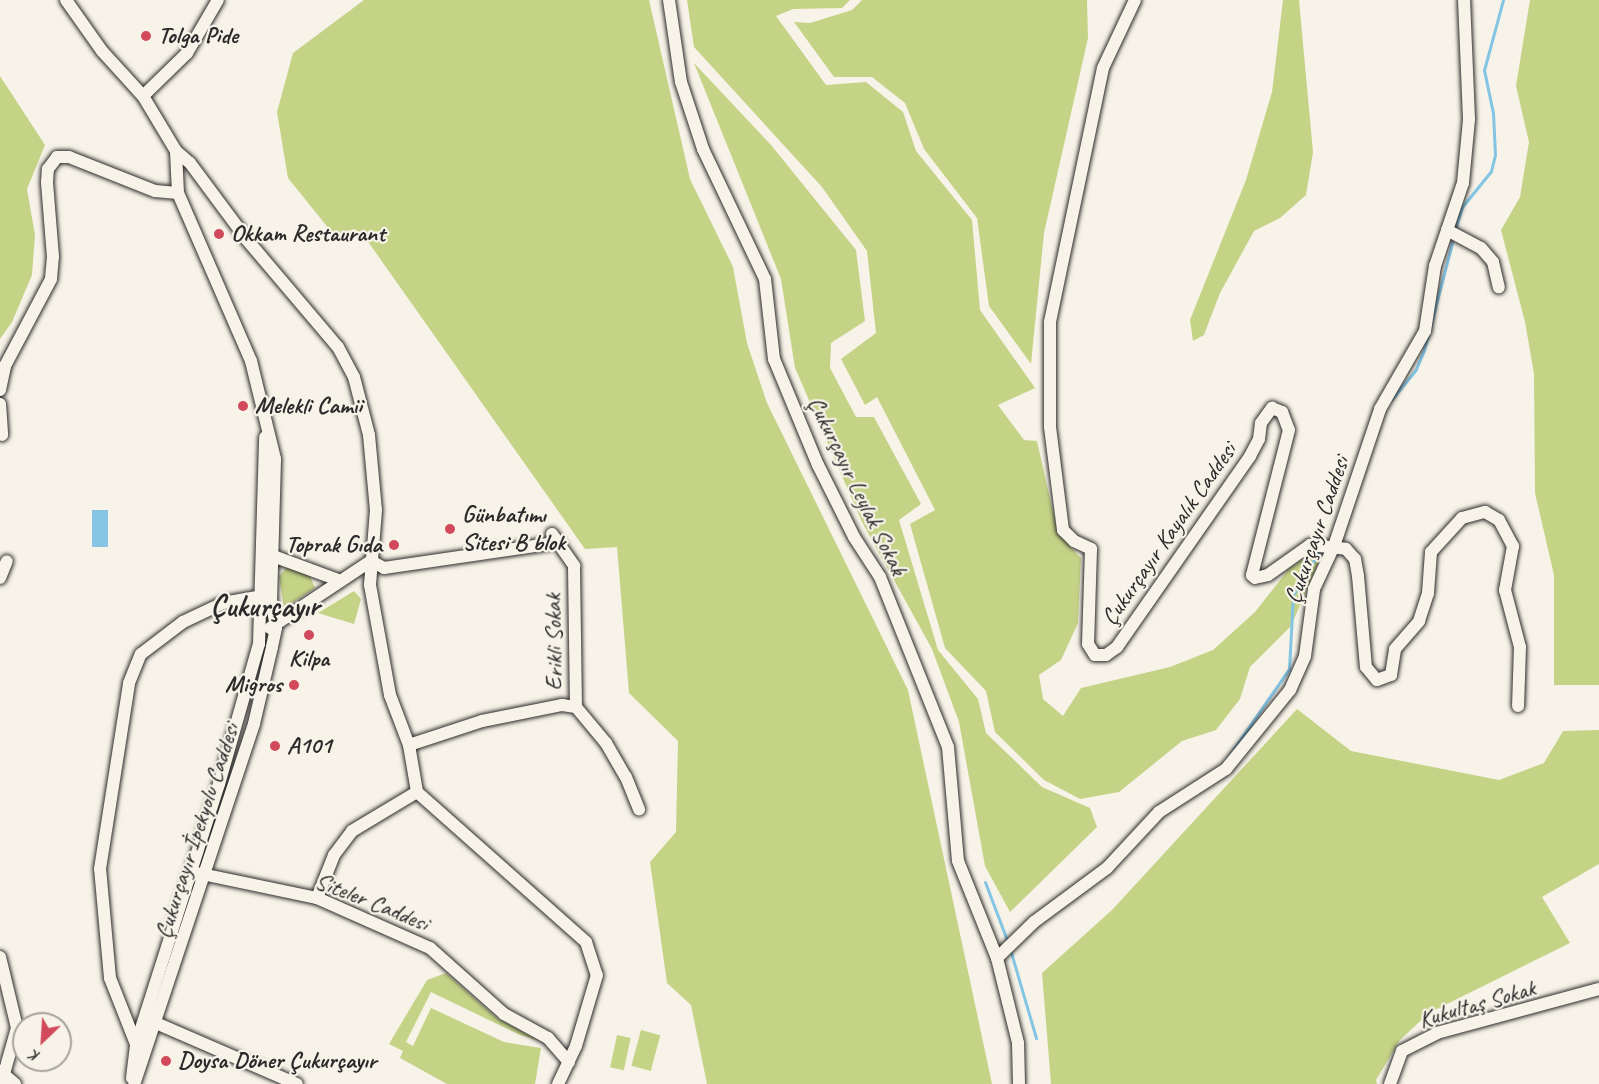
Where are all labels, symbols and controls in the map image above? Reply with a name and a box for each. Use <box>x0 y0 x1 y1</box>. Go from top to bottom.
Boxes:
place label: Tolga Pide <box>158 22 238 50</box>
marker: Tolga Pide <box>139 29 153 43</box>
place label: Okkam Restaurant <box>231 220 386 248</box>
marker: Okkam Restaurant <box>212 227 226 241</box>
place label: Melekli Camii <box>255 392 362 420</box>
street label: Çukurçayır Leylak Sokak <box>802 392 912 580</box>
marker: Melekli Camii <box>236 399 250 413</box>
street label: Çukurçayır Kayalık Caddesi <box>1095 437 1243 631</box>
street label: Çukurçayır Caddesi <box>1278 453 1356 607</box>
place label: Günbatımı Sitesi B blok <box>462 501 565 557</box>
marker: Günbatımı Sitesi B blok <box>443 522 457 536</box>
place label: Toprak Gıda <box>285 531 382 559</box>
marker: Toprak Gıda <box>387 538 401 552</box>
district label: Çukurçayır <box>210 588 320 624</box>
street label: Erikli Sokak <box>539 594 569 690</box>
marker: Kilpa <box>302 628 316 642</box>
place label: Kilpa <box>289 645 329 673</box>
place label: Migros <box>225 671 282 699</box>
marker: Migros <box>287 678 301 692</box>
street label: Çukurçayır İpekyolu Caddesi <box>149 720 245 942</box>
place label: A101 <box>287 732 332 760</box>
marker: A101 <box>268 739 282 753</box>
street label: Siteler Caddesi <box>311 866 433 938</box>
street label: Kukultaş Sokak <box>1415 974 1539 1034</box>
north arrow <box>12 1012 72 1072</box>
text: K <box>27 1046 43 1067</box>
place label: Doysa Döner Çukurçayır <box>178 1047 376 1075</box>
marker: Doysa Döner Çukurçayır <box>159 1054 173 1068</box>

